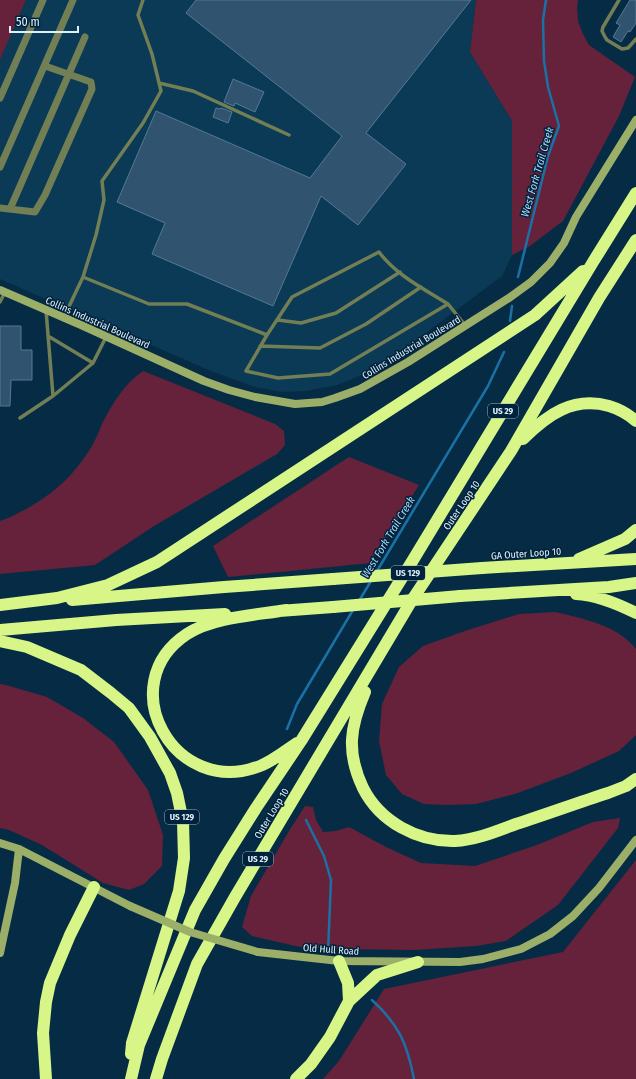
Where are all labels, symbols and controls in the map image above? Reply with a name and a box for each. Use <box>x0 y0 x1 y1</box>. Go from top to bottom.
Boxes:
scale bar <box>10 8 78 34</box>
text: 50 m <box>16 15 40 29</box>
water label: West Fork Trail Creek <box>518 125 557 219</box>
street label: Collins Industrial Boulevard <box>44 294 152 351</box>
street label: Collins Industrial Boulevard <box>360 314 463 382</box>
road number: US 29 <box>488 404 518 418</box>
street label: Outer Loop 10 <box>441 479 483 533</box>
water label: West Fork Trail Creek <box>359 494 418 580</box>
street label: GA Outer Loop 10 <box>491 546 562 562</box>
road number: US 129 <box>391 566 425 580</box>
street label: Outer Loop 10 <box>252 786 292 841</box>
road number: US 129 <box>165 810 199 824</box>
road number: US 29 <box>243 852 273 866</box>
street label: Old Hull Road <box>302 942 359 958</box>

